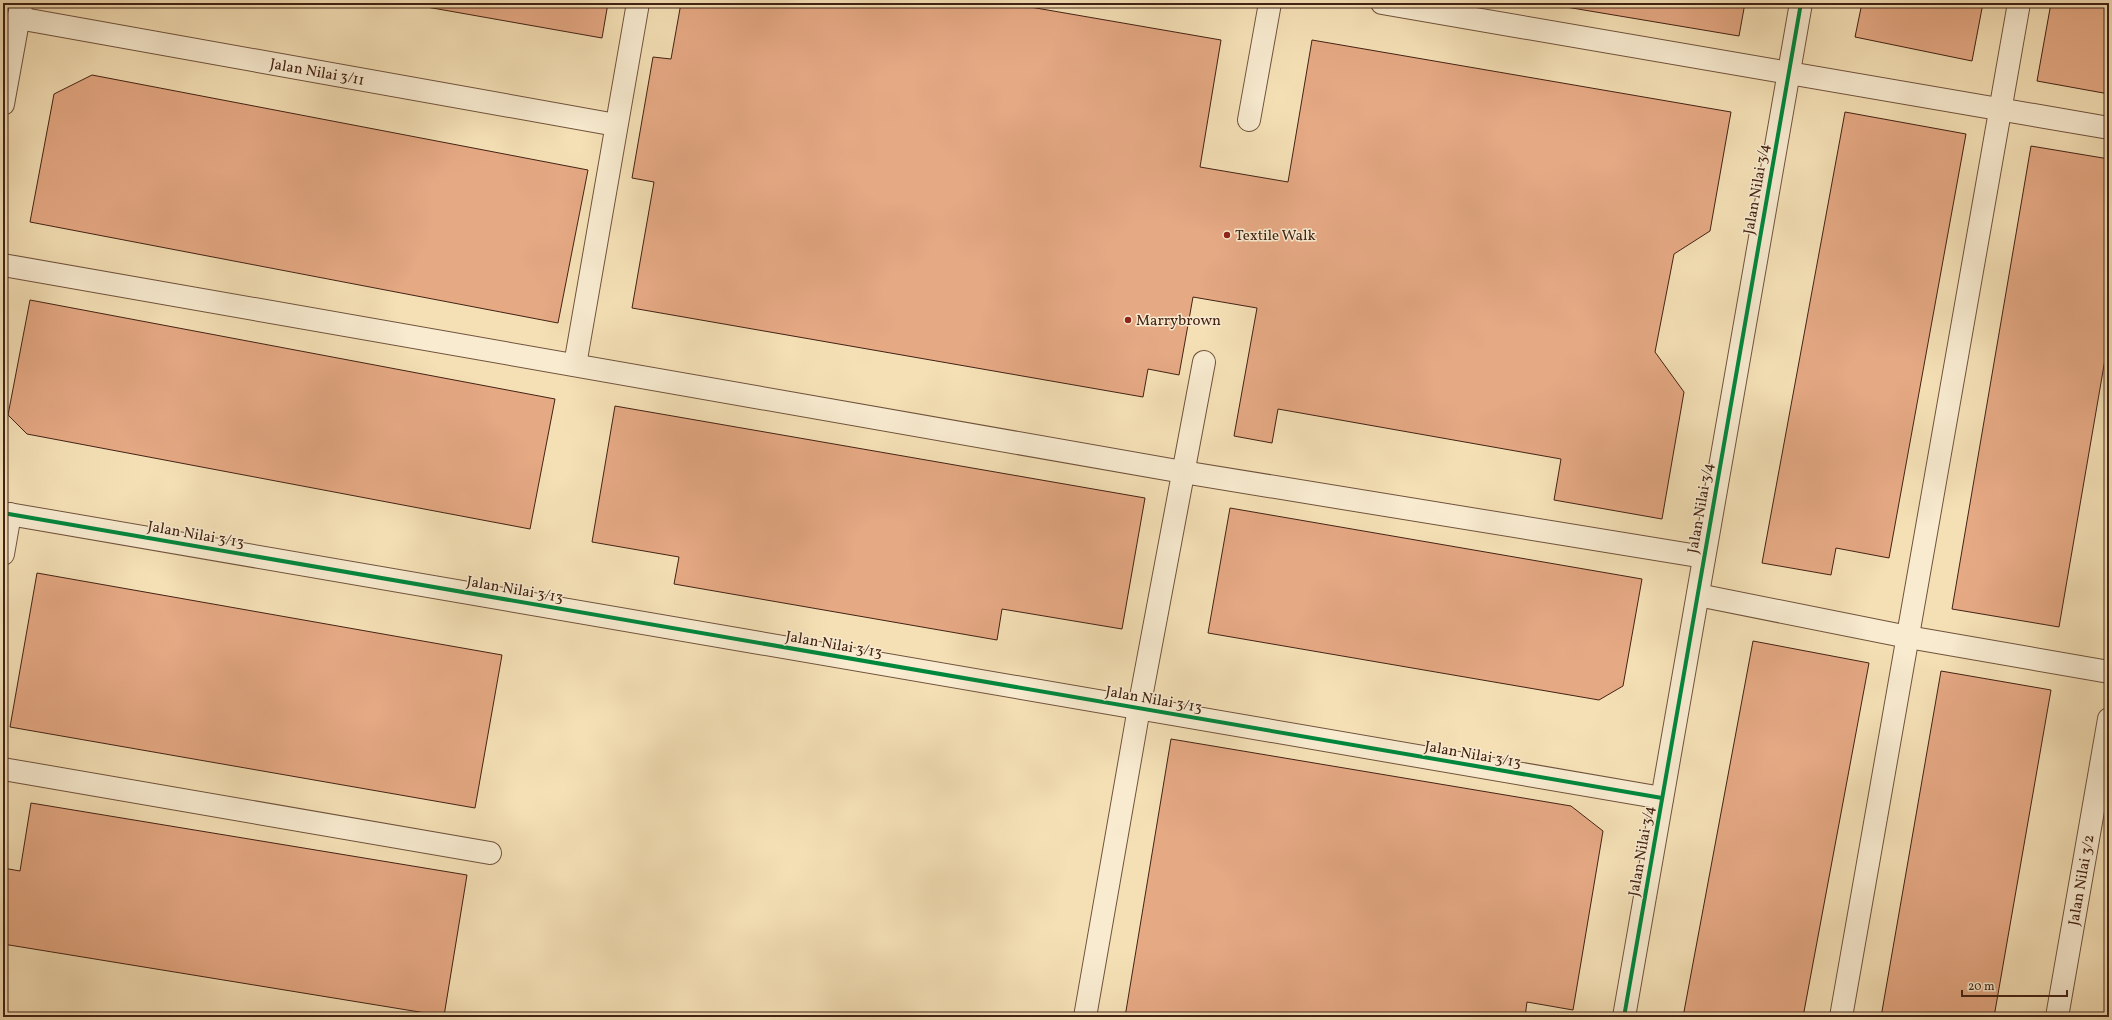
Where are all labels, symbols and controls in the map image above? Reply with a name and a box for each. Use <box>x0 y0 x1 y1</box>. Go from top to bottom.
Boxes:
street label: Jalan Nilai 3/11 <box>268 54 366 92</box>
street label: Jalan Nilai 3/4 <box>1739 142 1776 236</box>
place label: Textile Walk <box>1235 226 1316 247</box>
marker: Textile Walk <box>1222 230 1232 240</box>
place label: Marrybrown <box>1136 311 1221 332</box>
marker: Marrybrown <box>1123 315 1133 325</box>
street label: Jalan Nilai 3/4 <box>1683 461 1720 555</box>
street label: Jalan Nilai 3/13 <box>146 517 246 554</box>
street label: Jalan Nilai 3/13 <box>465 572 565 609</box>
street label: Jalan Nilai 3/13 <box>784 627 884 664</box>
street label: Jalan Nilai 3/13 <box>1104 682 1204 719</box>
street label: Jalan Nilai 3/13 <box>1423 737 1523 774</box>
street label: Jalan Nilai 3/4 <box>1624 804 1661 898</box>
street label: Jalan Nilai 3/2 <box>2064 833 2101 927</box>
scale bar <box>1962 972 2067 998</box>
text: 20 m <box>1968 979 1995 995</box>

